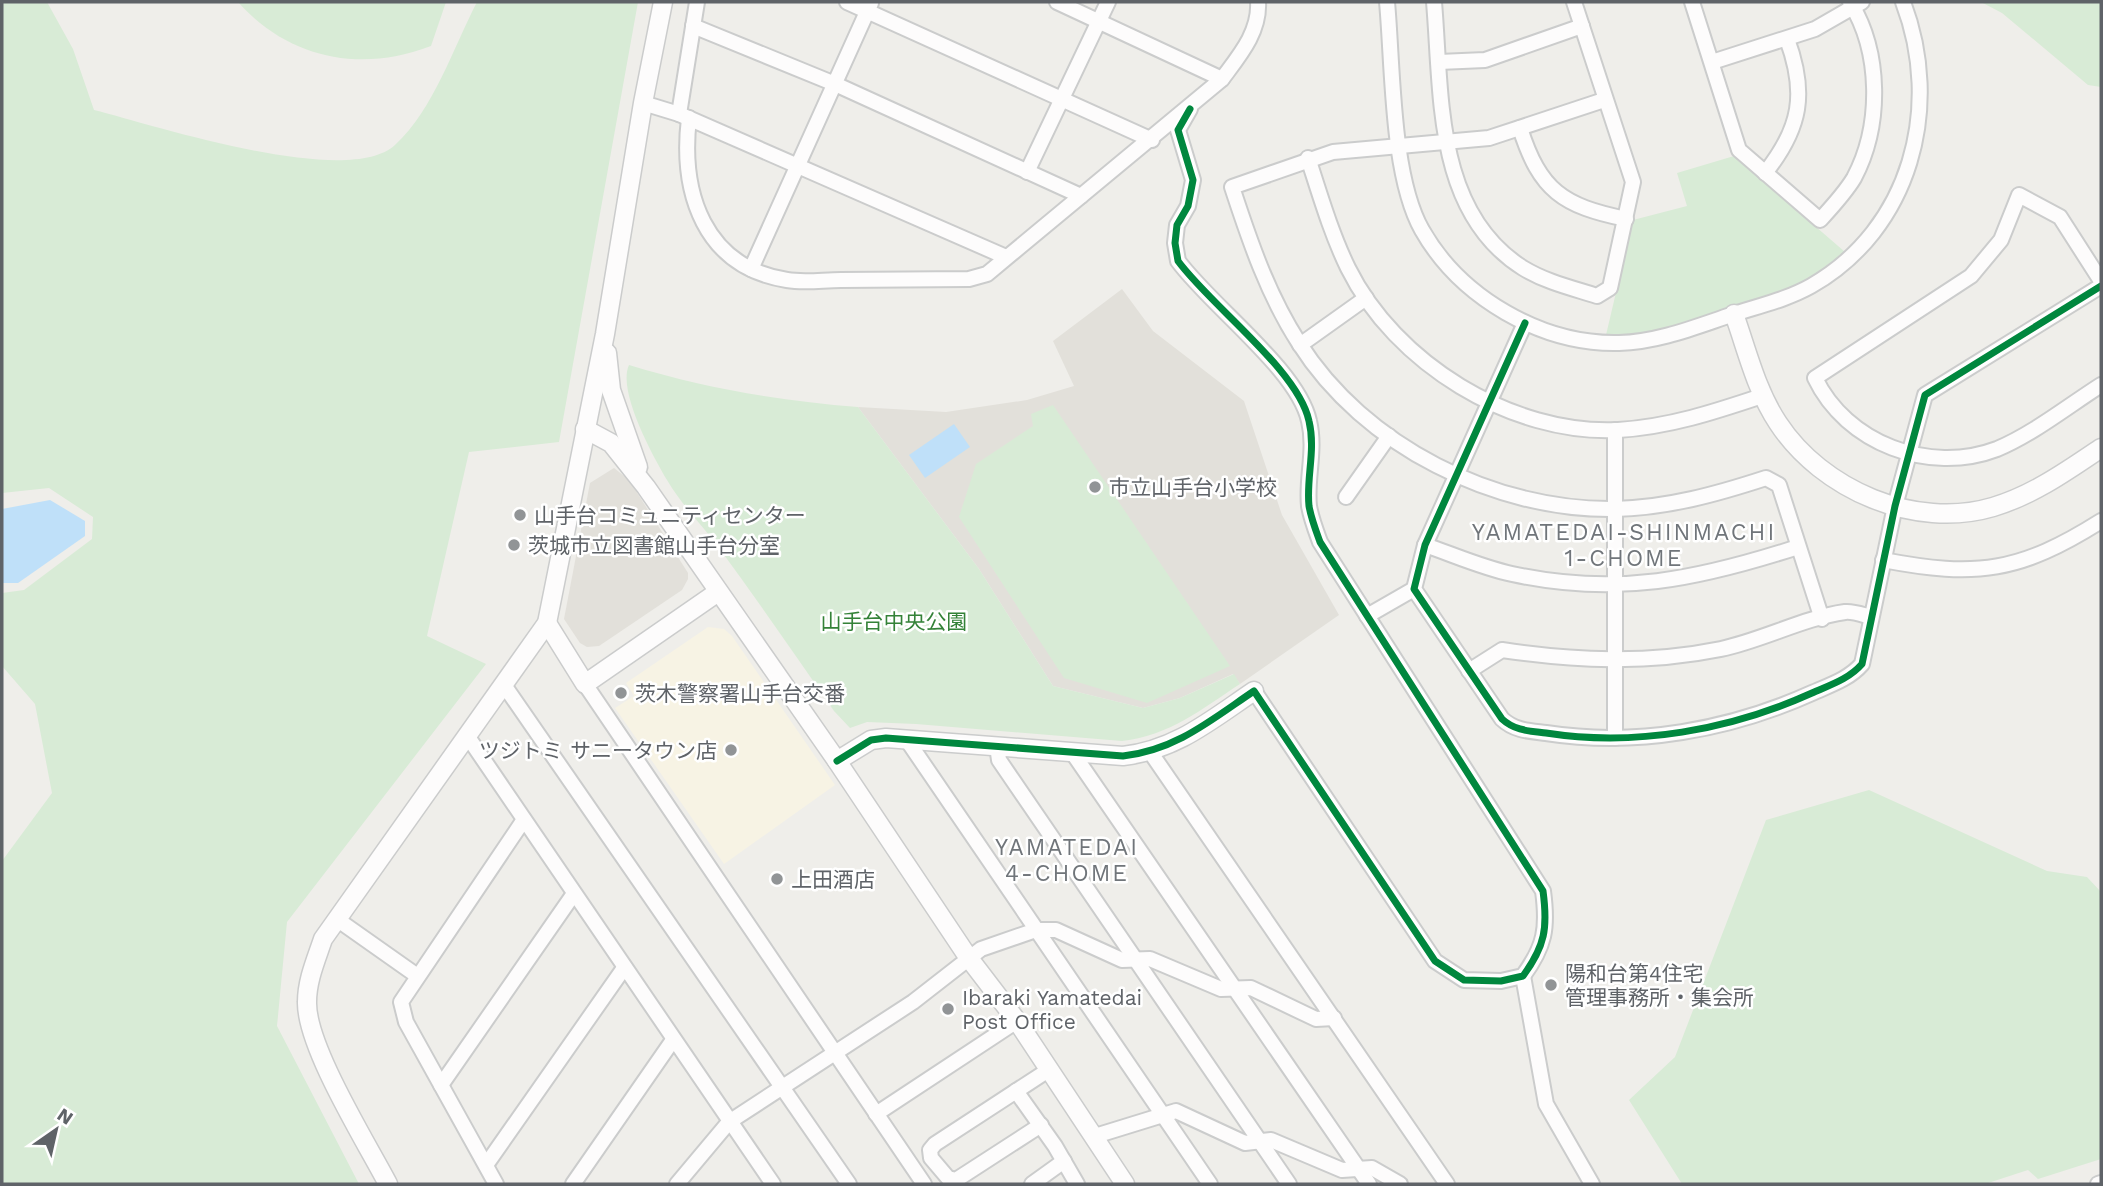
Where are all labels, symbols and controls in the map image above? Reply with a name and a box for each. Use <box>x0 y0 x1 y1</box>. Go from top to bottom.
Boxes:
place label: 市立山手台小学校 <box>1109 475 1277 500</box>
marker: 市立山手台小学校 <box>1087 479 1103 495</box>
place label: 山手台コミュニティセンター <box>534 503 806 528</box>
marker: 山手台コミュニティセンター <box>512 507 528 523</box>
district label: YAMATEDAI-SHINMACHI 1-CHOME <box>1472 519 1776 572</box>
place label: 茨城市立図書館山手台分室 <box>528 533 780 558</box>
marker: 茨城市立図書館山手台分室 <box>506 537 522 553</box>
park label: 山手台中央公園 <box>821 609 968 634</box>
place label: 茨木警察署山手台交番 <box>635 681 845 706</box>
marker: 茨木警察署山手台交番 <box>613 685 629 701</box>
place label: ツジトミ サニータウン店 <box>479 738 717 763</box>
marker: ツジトミ サニータウン店 <box>723 742 739 758</box>
district label: YAMATEDAI 4-CHOME <box>995 834 1139 887</box>
place label: 上田酒店 <box>791 867 875 892</box>
marker: 上田酒店 <box>769 871 785 887</box>
place label: 陽和台第4住宅 管理事務所・集会所 <box>1565 961 1754 1010</box>
marker: 陽和台第4住宅 管理事務所・集会所 <box>1543 977 1559 993</box>
place label: Ibaraki Yamatedai Post Office <box>962 985 1142 1034</box>
marker: Ibaraki Yamatedai Post Office <box>940 1001 956 1017</box>
north arrow <box>21 1095 91 1165</box>
text: N <box>53 1103 77 1130</box>

